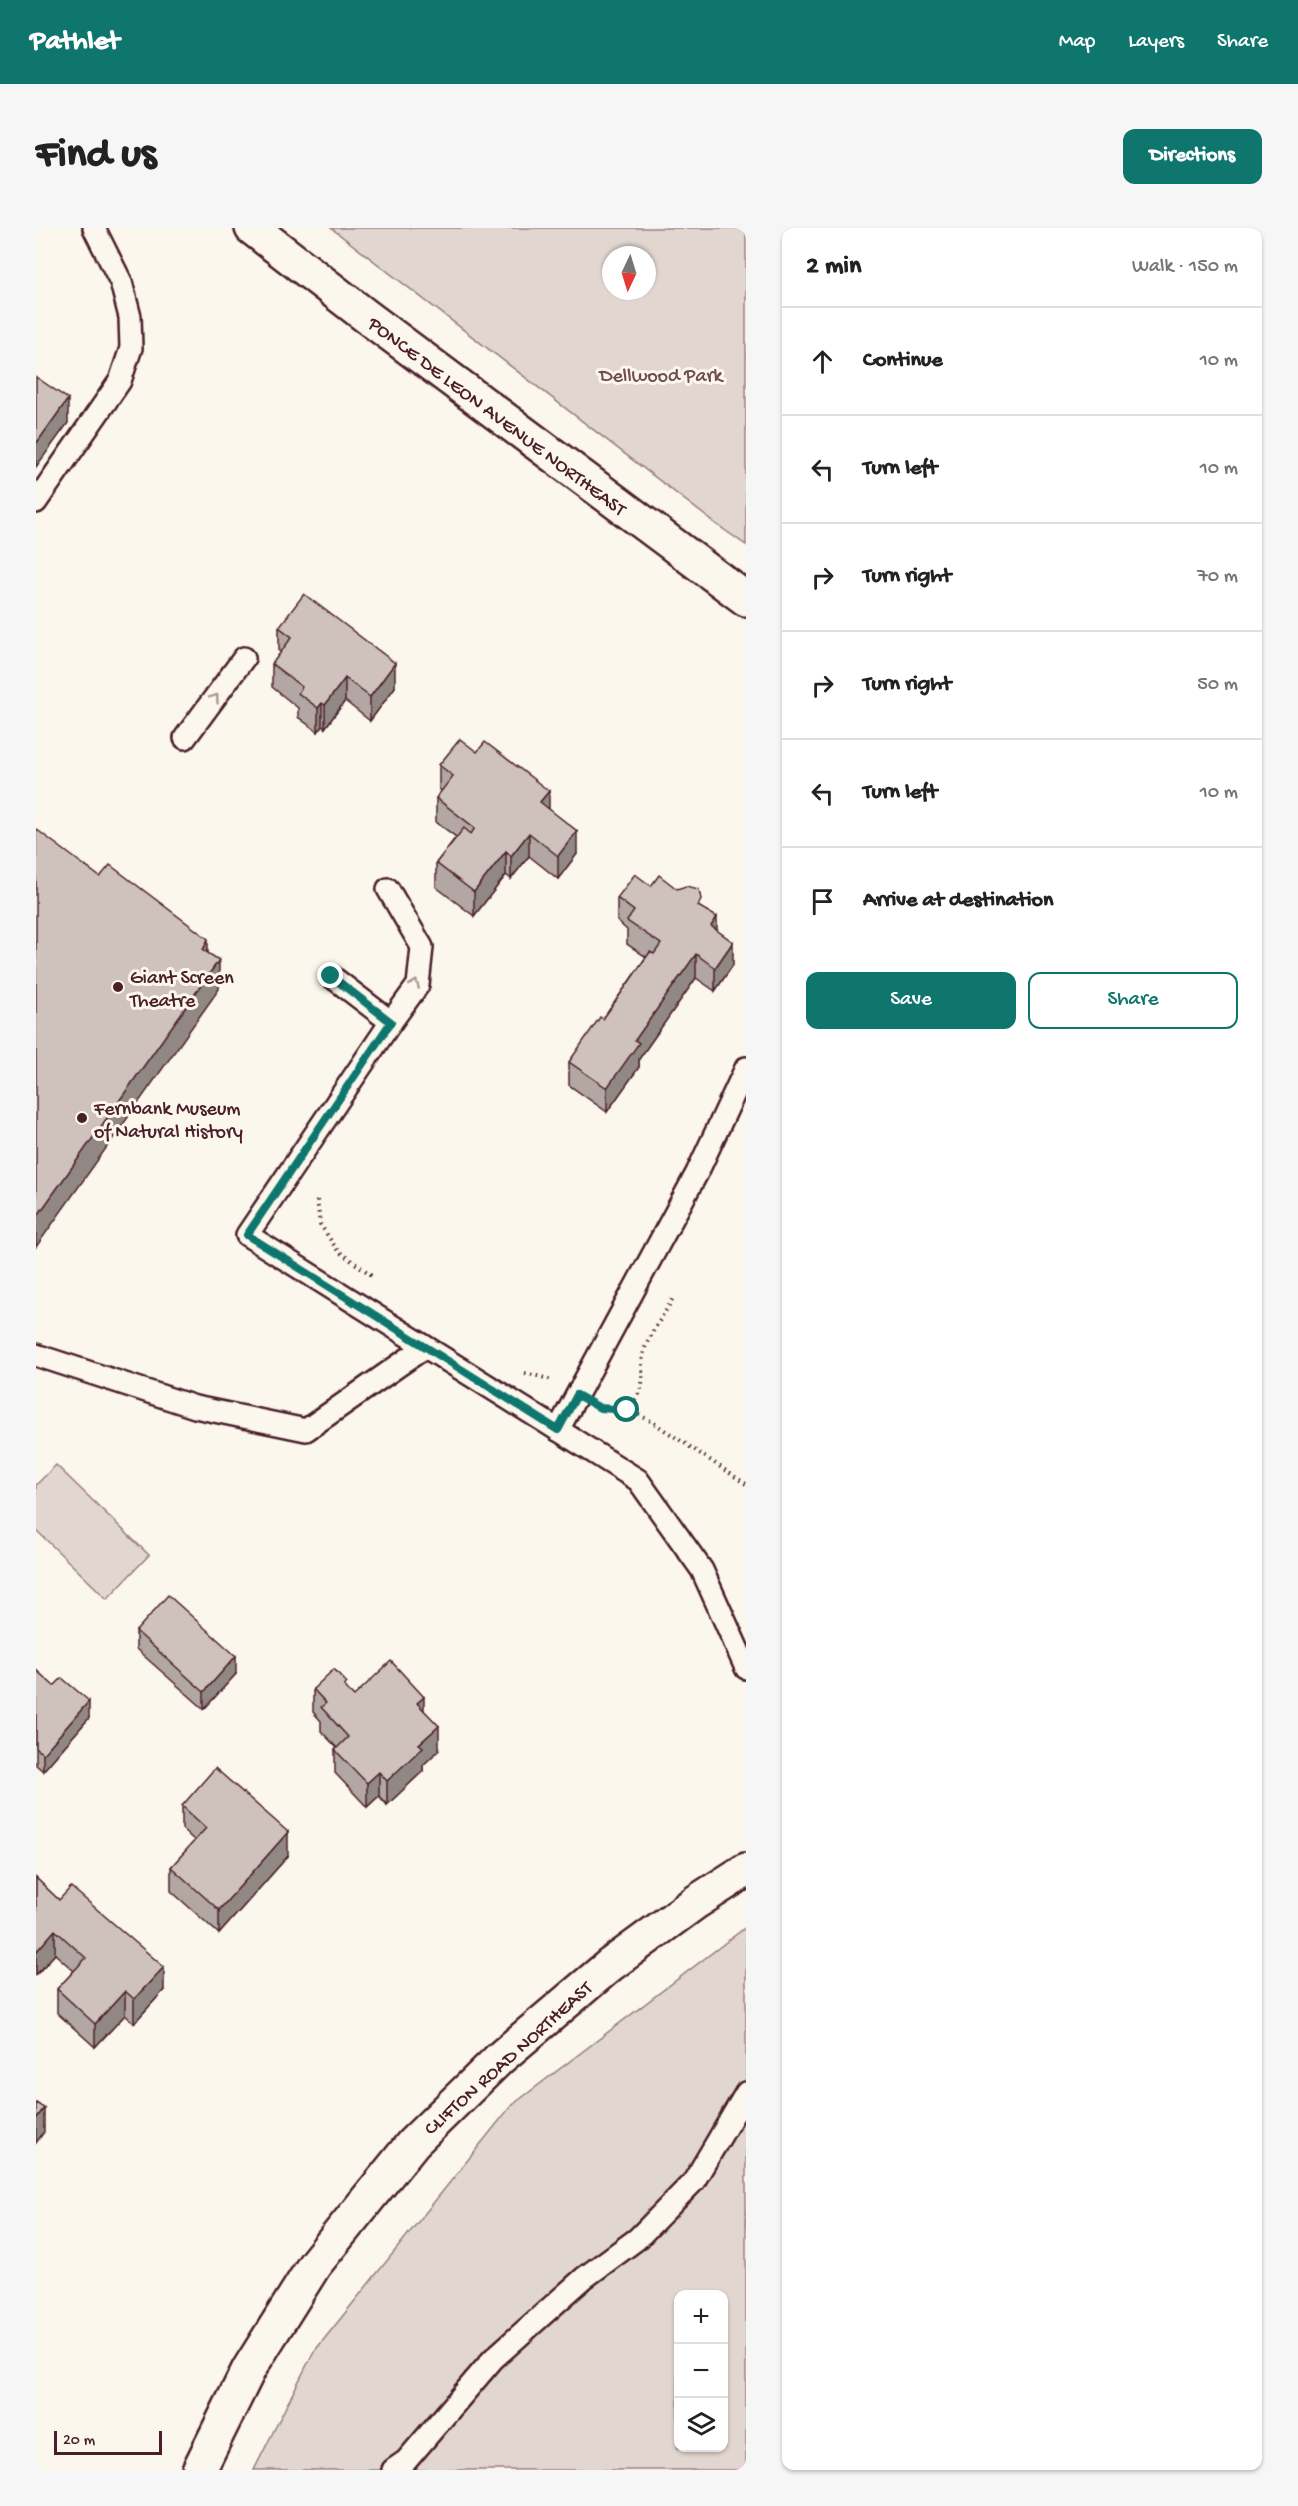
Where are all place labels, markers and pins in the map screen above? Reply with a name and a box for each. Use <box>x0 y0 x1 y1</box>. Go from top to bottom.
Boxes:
place label: Giant Screen Theatre <box>129 968 234 1014</box>
marker: Giant Screen Theatre <box>111 980 125 994</box>
place label: Fernbank Museum of Natural History <box>93 1099 243 1145</box>
marker: Fernbank Museum of Natural History <box>75 1111 89 1125</box>

